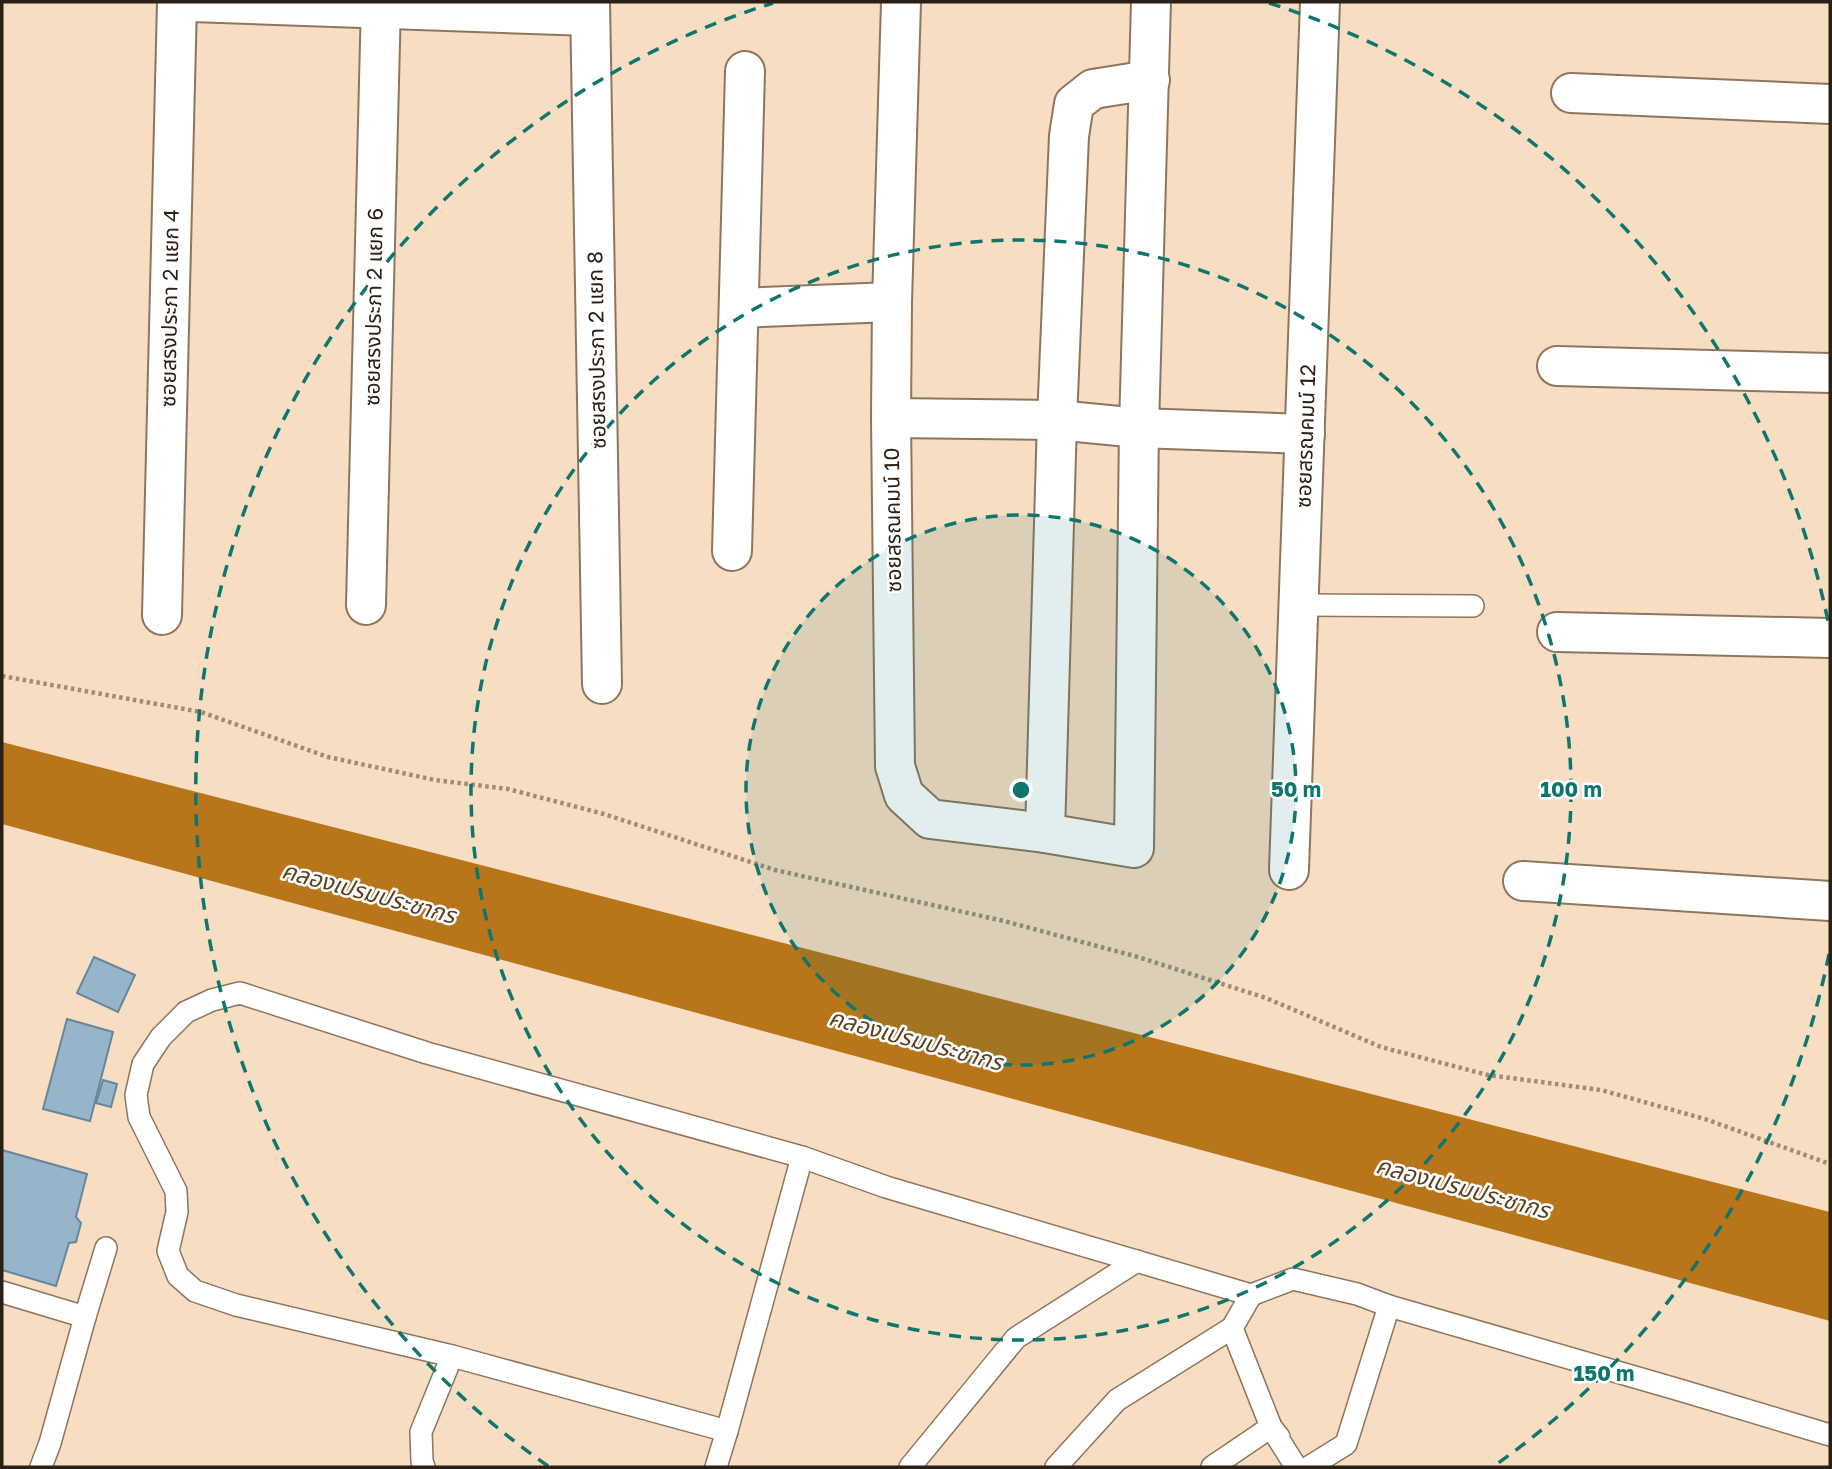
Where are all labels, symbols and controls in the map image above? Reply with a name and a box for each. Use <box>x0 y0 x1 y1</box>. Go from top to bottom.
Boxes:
street label: ซอยสรงประภา 2 แยก 6 <box>358 208 388 406</box>
street label: ซอยสรงประภา 2 แยก 4 <box>154 209 184 407</box>
street label: ซอยสรงประภา 2 แยก 8 <box>581 251 611 449</box>
street label: ซอยสรณคมน์ 12 <box>1289 364 1321 508</box>
street label: ซอยสรณคมน์ 10 <box>878 447 906 593</box>
text: 50 m <box>1271 776 1321 802</box>
text: 100 m <box>1540 776 1602 802</box>
centre of rings <box>1009 778 1033 802</box>
water label: คลองเปรมประชากร <box>279 855 461 929</box>
water label: คลองเปรมประชากร <box>826 1002 1008 1076</box>
water label: คลองเปรมประชากร <box>1373 1150 1555 1224</box>
text: 150 m <box>1574 1360 1634 1386</box>

